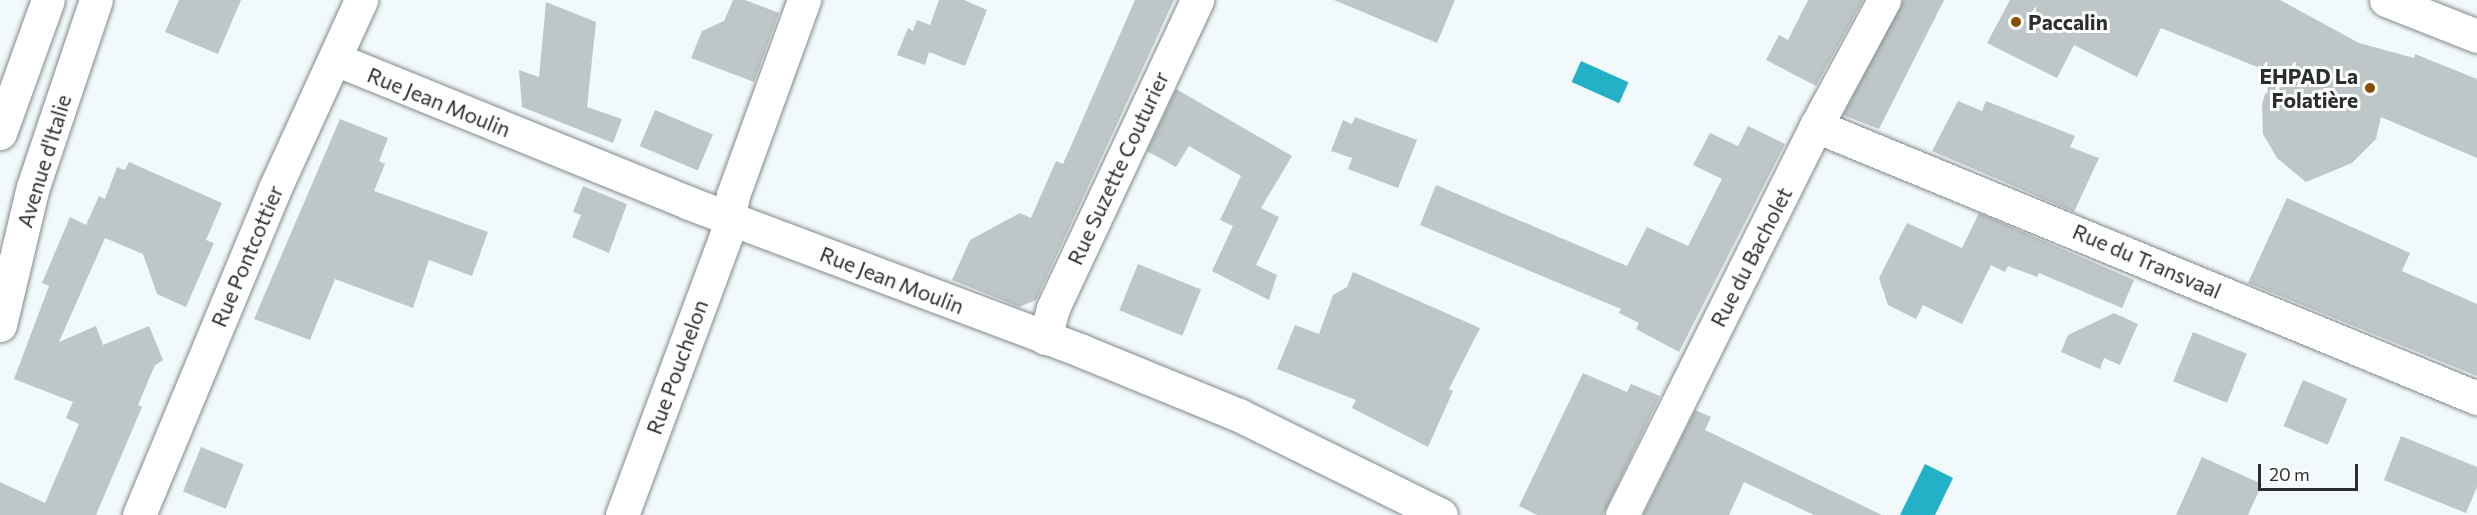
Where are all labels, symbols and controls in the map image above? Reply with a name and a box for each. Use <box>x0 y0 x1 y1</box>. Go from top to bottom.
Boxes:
place label: Paccalin <box>2028 9 2108 35</box>
marker: Paccalin <box>2009 15 2023 29</box>
street label: Rue Jean Moulin <box>364 62 514 142</box>
place label: EHPAD La Folatière <box>2260 63 2358 113</box>
street label: Rue Suzette Couturier <box>1062 67 1174 269</box>
marker: EHPAD La Folatière <box>2363 81 2377 95</box>
street label: Avenue d'Italie <box>12 91 76 231</box>
street label: Rue Pontcottier <box>206 181 288 331</box>
street label: Rue du Bacholet <box>1705 183 1797 331</box>
street label: Rue du Transvaal <box>2069 218 2225 304</box>
street label: Rue Jean Moulin <box>816 241 968 319</box>
street label: Rue Pouchelon <box>641 296 713 438</box>
scale bar <box>2261 452 2362 490</box>
text: 20 m <box>2269 463 2310 485</box>

